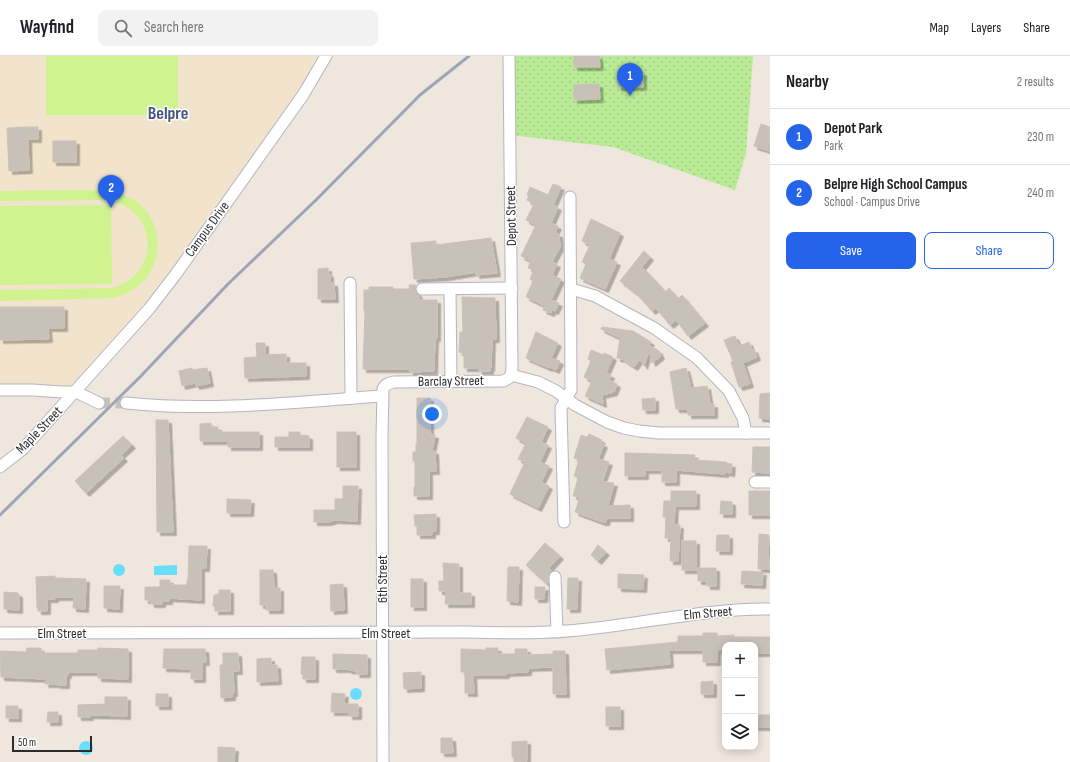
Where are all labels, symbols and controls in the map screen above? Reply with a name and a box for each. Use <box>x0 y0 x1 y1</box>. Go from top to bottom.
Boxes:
search box <box>98 10 378 46</box>
text: Wayfind <box>20 16 74 39</box>
icon: search <box>112 17 134 39</box>
text: Search here <box>144 18 204 37</box>
text: Map <box>929 19 949 36</box>
text: Layers <box>971 19 1001 36</box>
text: Share <box>1023 19 1050 36</box>
pin: 1 <box>617 63 643 96</box>
text: Nearby <box>786 72 829 92</box>
text: 2 results <box>1017 74 1054 90</box>
district label: Belpre <box>148 103 188 124</box>
text: Depot Park <box>824 119 882 138</box>
text: 1 <box>796 129 802 145</box>
text: 230 m <box>1027 129 1054 145</box>
text: Park <box>824 138 843 154</box>
pin: 2 <box>98 175 124 208</box>
text: Belpre High School Campus <box>824 175 967 194</box>
text: 2 <box>796 185 802 201</box>
text: 240 m <box>1027 185 1054 201</box>
street label: Depot Street <box>502 186 520 246</box>
text: School · Campus Drive <box>824 194 920 210</box>
street label: Campus Drive <box>181 198 233 260</box>
button: Save <box>786 232 916 269</box>
button: Share <box>924 232 1054 269</box>
street label: Barclay Street <box>418 372 484 390</box>
street label: Maple Street <box>12 403 66 457</box>
your location <box>422 404 442 424</box>
street label: 6th Street <box>374 555 391 603</box>
street label: Elm Street <box>683 602 733 624</box>
street label: Elm Street <box>37 625 87 642</box>
street label: Elm Street <box>361 625 411 642</box>
map controls <box>722 642 758 750</box>
button: + <box>722 642 758 678</box>
button: − <box>722 678 758 714</box>
button: layers <box>722 714 758 750</box>
scale bar <box>12 734 92 753</box>
text: 50 m <box>18 736 36 749</box>

